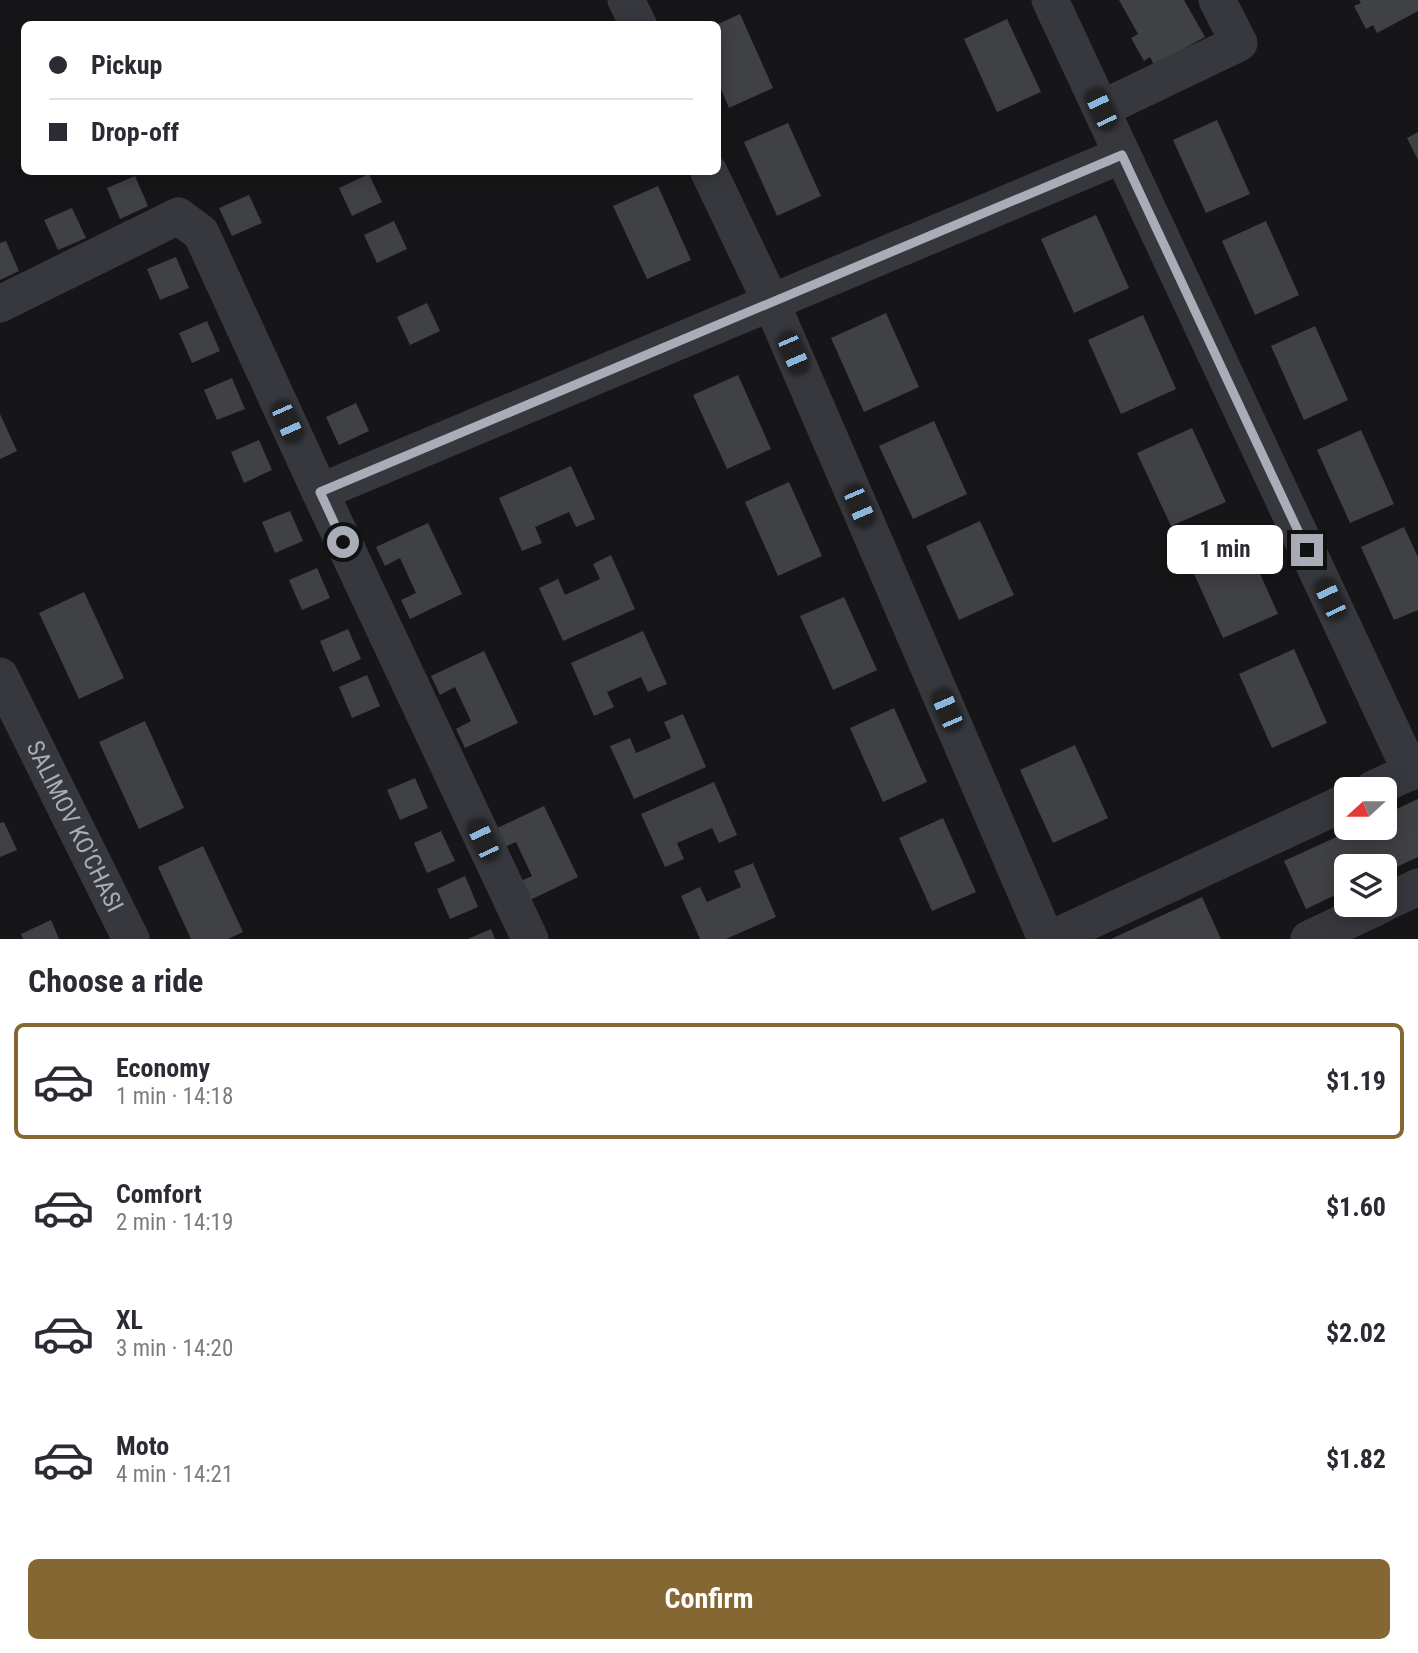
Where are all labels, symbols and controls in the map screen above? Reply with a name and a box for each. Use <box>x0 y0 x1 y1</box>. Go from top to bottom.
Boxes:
text: Pickup <box>91 50 162 80</box>
car <box>1083 86 1120 132</box>
text: Drop-off <box>91 117 179 147</box>
car <box>776 330 811 376</box>
car <box>269 399 306 445</box>
car <box>842 483 877 529</box>
route start <box>327 526 359 558</box>
callout: 1 min <box>1167 526 1282 574</box>
route end <box>1291 534 1323 566</box>
text: 1 min <box>1199 536 1251 563</box>
car <box>1312 576 1349 622</box>
car <box>930 687 965 733</box>
street label: SALIMOV KO'CHASI <box>21 736 129 916</box>
north arrow <box>1334 777 1396 840</box>
map controls <box>1334 777 1397 917</box>
car <box>465 817 502 863</box>
button: layers <box>1334 854 1397 917</box>
text: Choose a ride <box>28 962 203 1000</box>
icon: car <box>32 1050 95 1113</box>
text: Economy <box>116 1053 210 1083</box>
text: $1.19 <box>1326 1066 1386 1096</box>
text: 1 min · 14:18 <box>116 1083 233 1110</box>
icon: car <box>32 1176 95 1239</box>
text: Comfort <box>116 1179 202 1209</box>
text: $1.60 <box>1326 1192 1386 1222</box>
text: 2 min · 14:19 <box>116 1209 233 1236</box>
icon: car <box>32 1302 95 1365</box>
text: XL <box>116 1305 143 1335</box>
text: $2.02 <box>1326 1318 1386 1348</box>
text: 3 min · 14:20 <box>116 1335 233 1362</box>
icon: car <box>32 1428 95 1491</box>
text: Moto <box>116 1431 169 1461</box>
text: $1.82 <box>1326 1444 1386 1474</box>
text: 4 min · 14:21 <box>116 1461 233 1488</box>
button: Confirm <box>28 1559 1390 1639</box>

